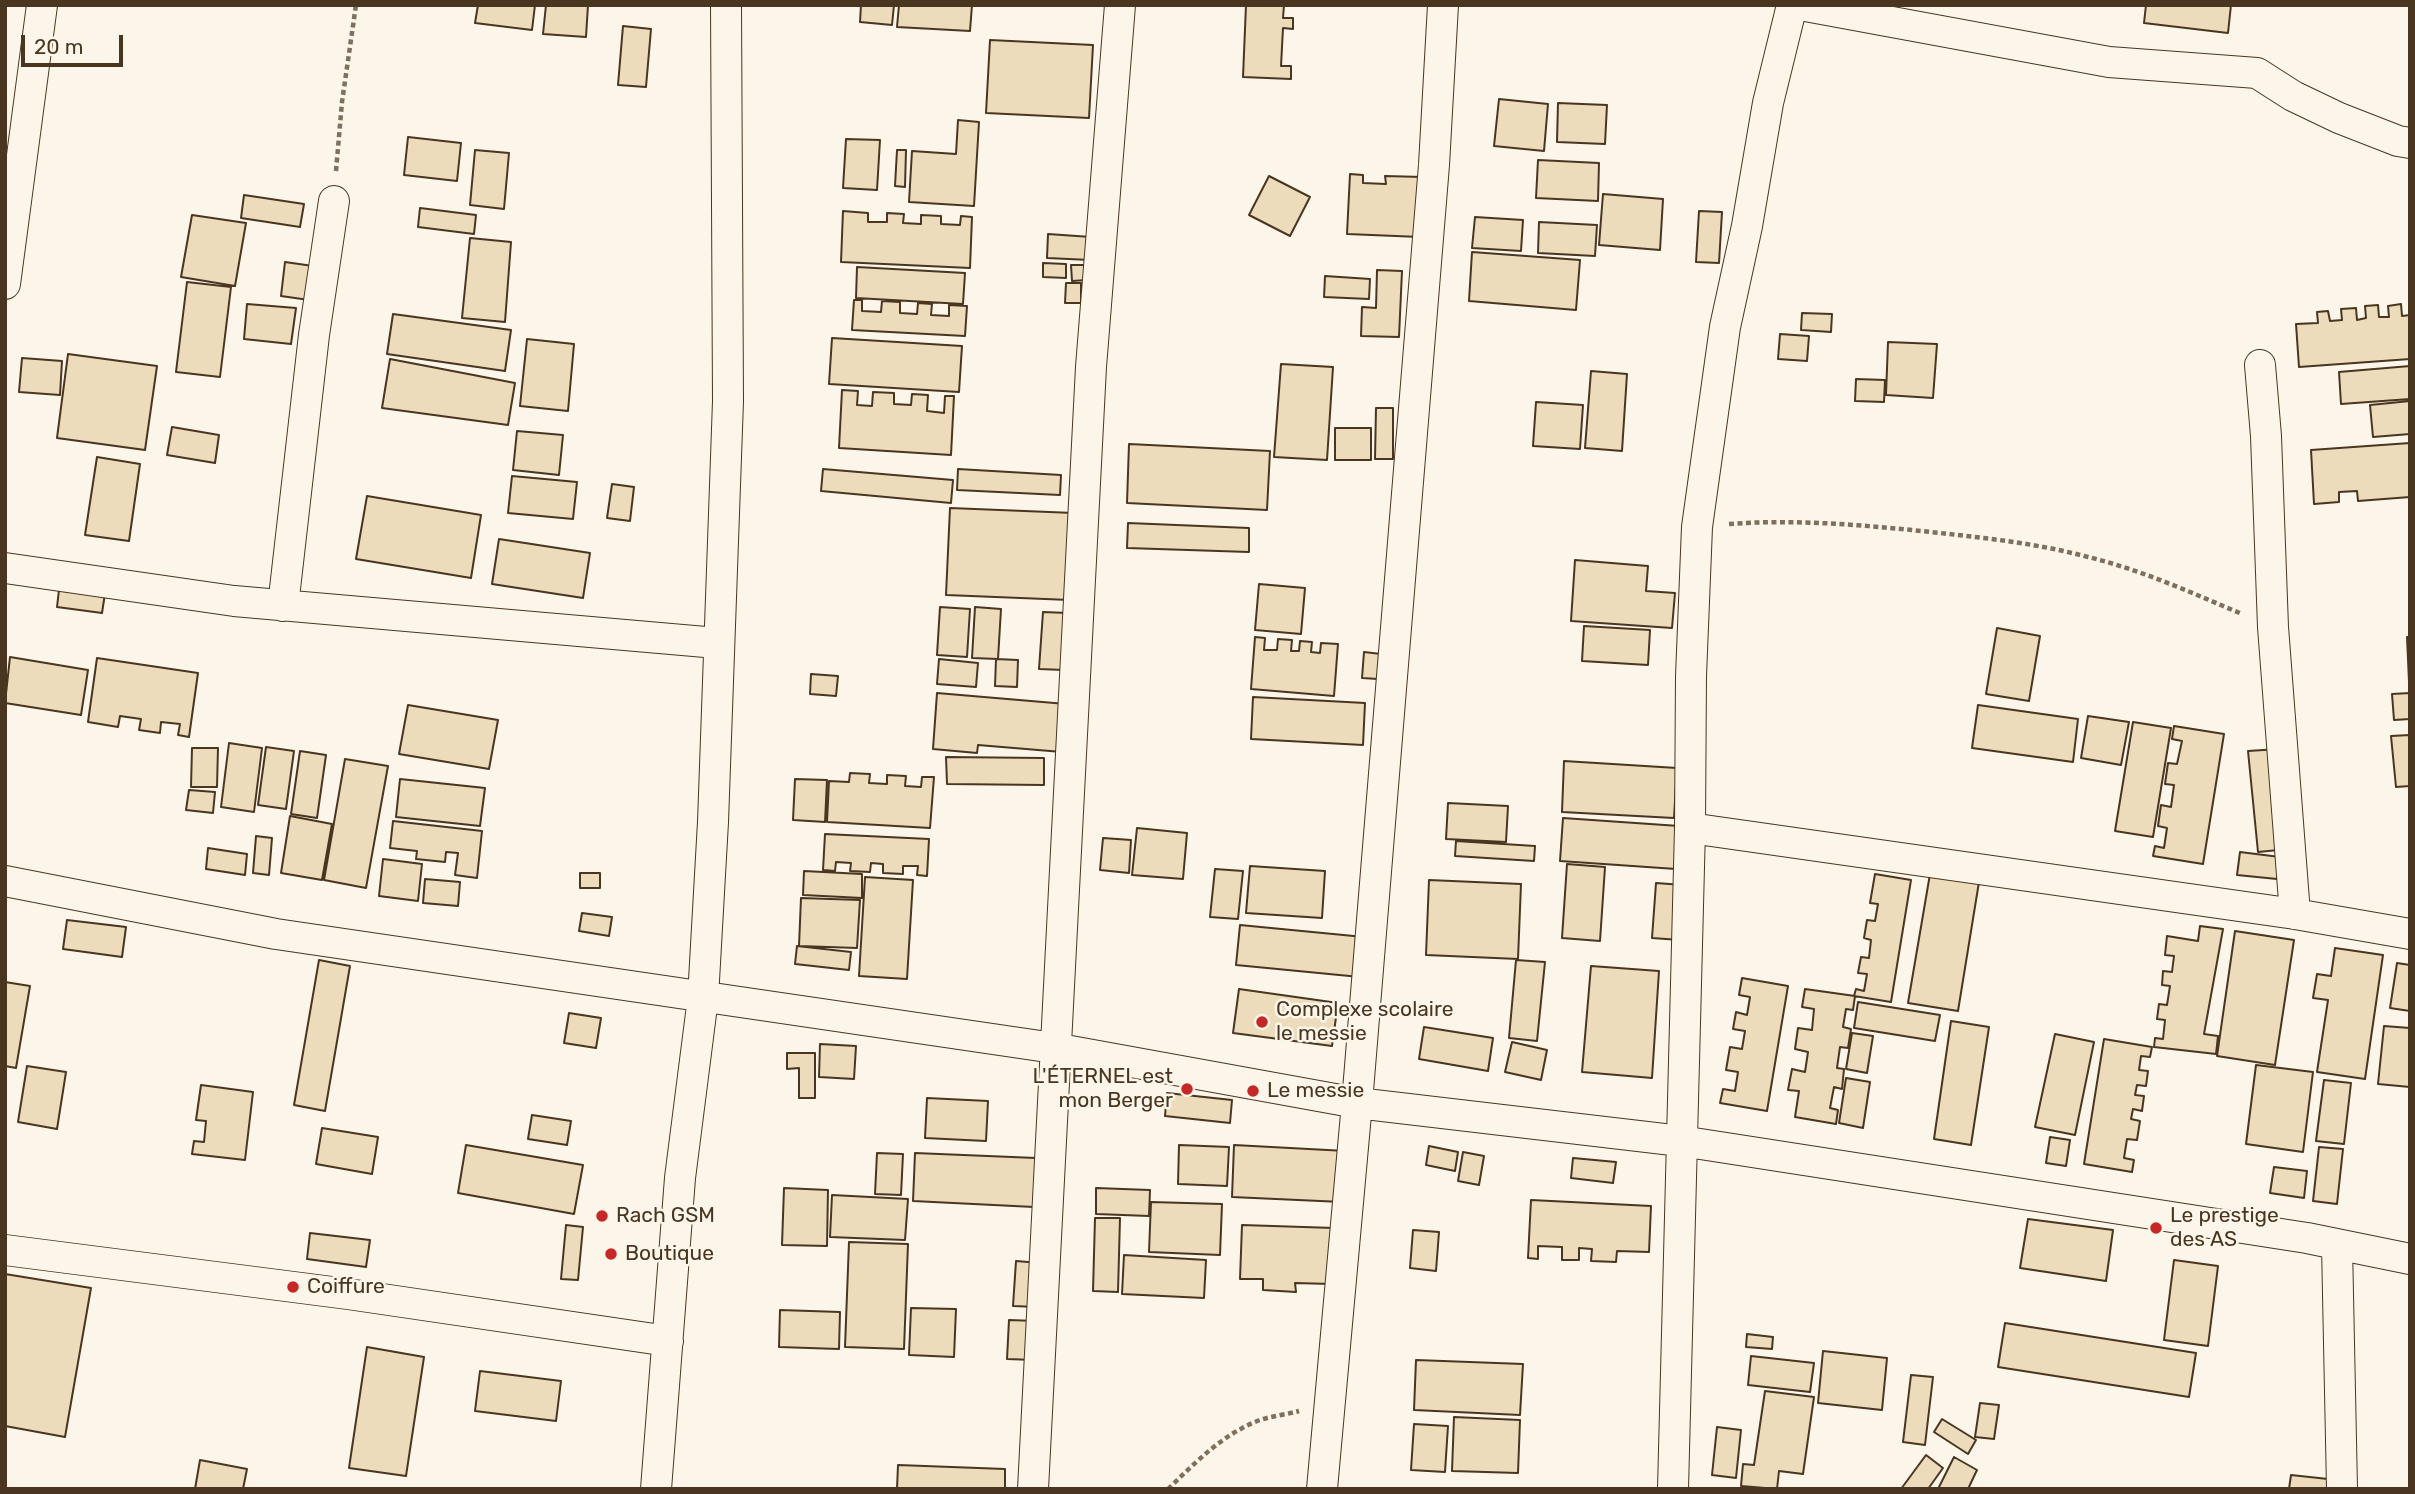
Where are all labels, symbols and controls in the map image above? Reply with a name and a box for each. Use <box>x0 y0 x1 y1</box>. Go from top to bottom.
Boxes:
scale bar <box>24 21 126 65</box>
text: 20 m <box>34 34 83 59</box>
place label: Complexe scolaire le messie <box>1276 997 1453 1047</box>
marker: Complexe scolaire le messie <box>1254 1014 1270 1030</box>
place label: L'ÉTERNEL est mon Berger <box>1032 1064 1173 1114</box>
place label: Le messie <box>1267 1078 1364 1104</box>
marker: L'ÉTERNEL est mon Berger <box>1179 1081 1195 1097</box>
marker: Le messie <box>1245 1083 1261 1099</box>
place label: Rach GSM <box>616 1203 715 1229</box>
place label: Le prestige des AS <box>2170 1203 2279 1253</box>
marker: Rach GSM <box>594 1208 610 1224</box>
marker: Le prestige des AS <box>2148 1220 2164 1236</box>
place label: Boutique <box>625 1241 714 1267</box>
marker: Boutique <box>603 1246 619 1262</box>
place label: Coiffure <box>307 1274 385 1300</box>
marker: Coiffure <box>285 1279 301 1295</box>

